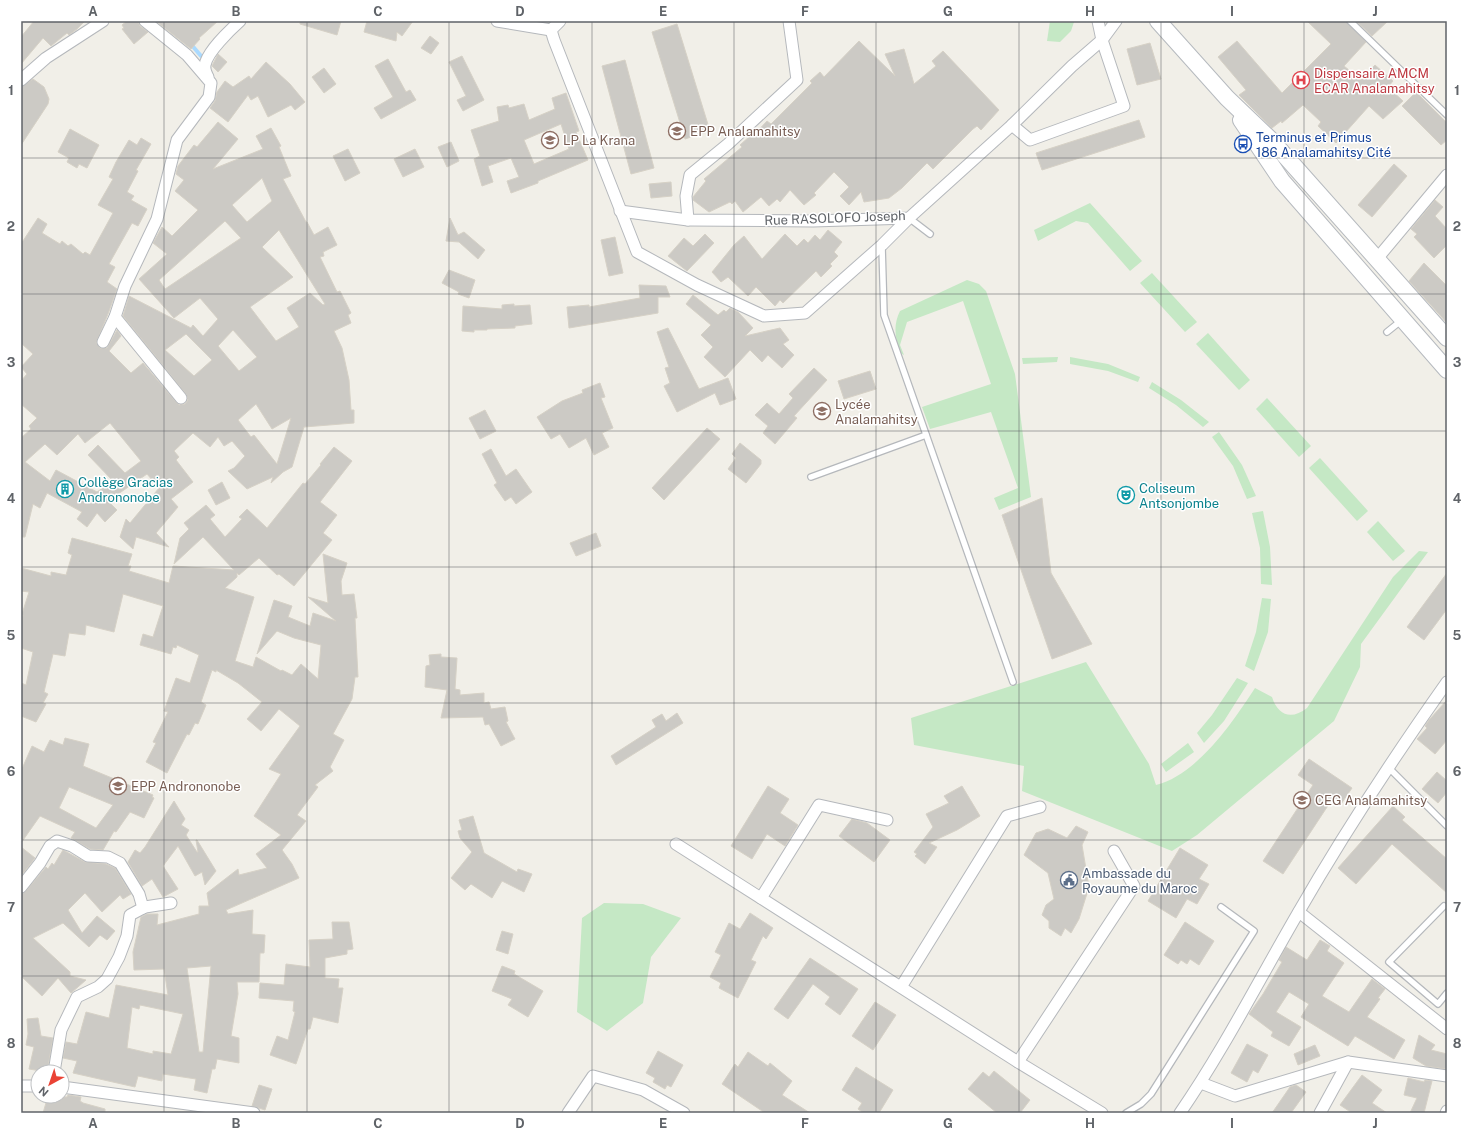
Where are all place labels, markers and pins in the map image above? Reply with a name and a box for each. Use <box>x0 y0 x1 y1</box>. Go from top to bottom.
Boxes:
place label: Dispensaire AMCM ECAR Analamahitsy <box>1314 66 1435 96</box>
hospital icon: Dispensaire AMCM ECAR Analamahitsy <box>1291 70 1311 90</box>
school or university icon: EPP Analamahitsy <box>667 121 687 141</box>
place label: EPP Analamahitsy <box>690 124 801 139</box>
school or university icon: LP La Krana <box>540 130 560 150</box>
place label: Terminus et Primus 186 Analamahitsy Cité <box>1256 130 1391 160</box>
place label: LP La Krana <box>563 133 635 148</box>
bus stop icon: Terminus et Primus 186 Analamahitsy Cité <box>1233 134 1253 154</box>
place label: Lycée Analamahitsy <box>835 397 918 427</box>
school or university icon: Lycée Analamahitsy <box>812 401 832 421</box>
place label: Collège Gracias Andrononobe <box>78 475 173 505</box>
building icon: Collège Gracias Andrononobe <box>55 479 75 499</box>
place label: Coliseum Antsonjombe <box>1139 481 1219 511</box>
theatre icon: Coliseum Antsonjombe <box>1116 485 1136 505</box>
school or university icon: EPP Andrononobe <box>108 776 128 796</box>
place label: EPP Andrononobe <box>131 779 241 794</box>
school or university icon: CEG Analamahitsy <box>1292 790 1312 810</box>
place label: CEG Analamahitsy <box>1315 793 1427 808</box>
place label: Ambassade du Royaume du Maroc <box>1082 866 1198 896</box>
public building icon: Ambassade du Royaume du Maroc <box>1059 870 1079 890</box>

